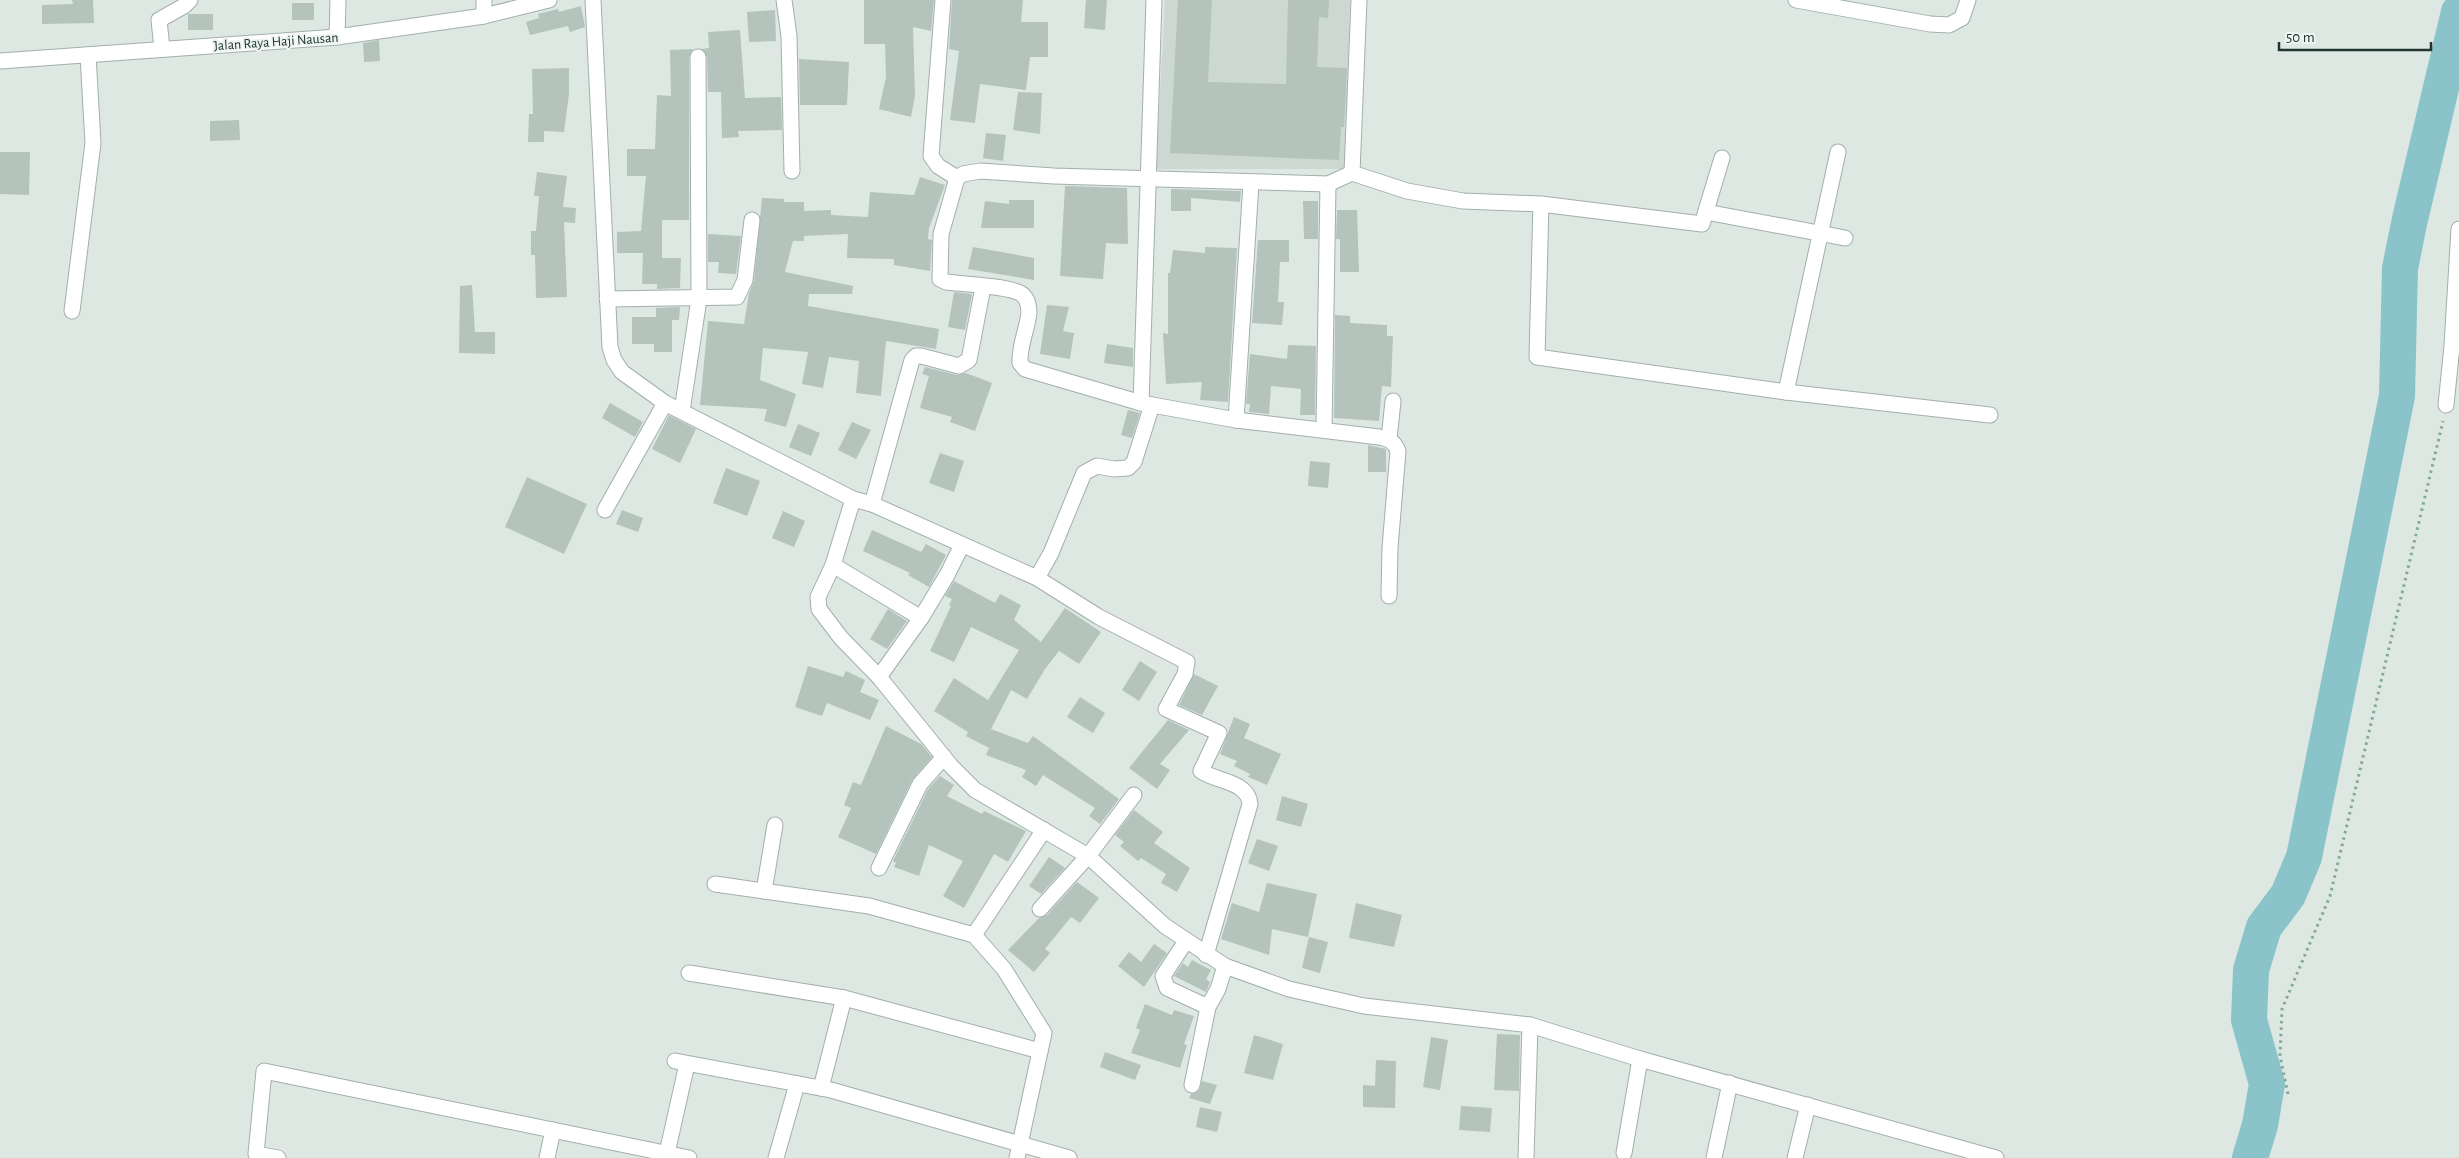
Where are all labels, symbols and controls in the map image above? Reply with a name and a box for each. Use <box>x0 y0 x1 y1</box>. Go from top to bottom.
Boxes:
scale bar <box>2279 20 2432 52</box>
text: 50 m <box>2286 30 2315 45</box>
street label: Jalan Raya Haji Nausan <box>213 31 339 53</box>

